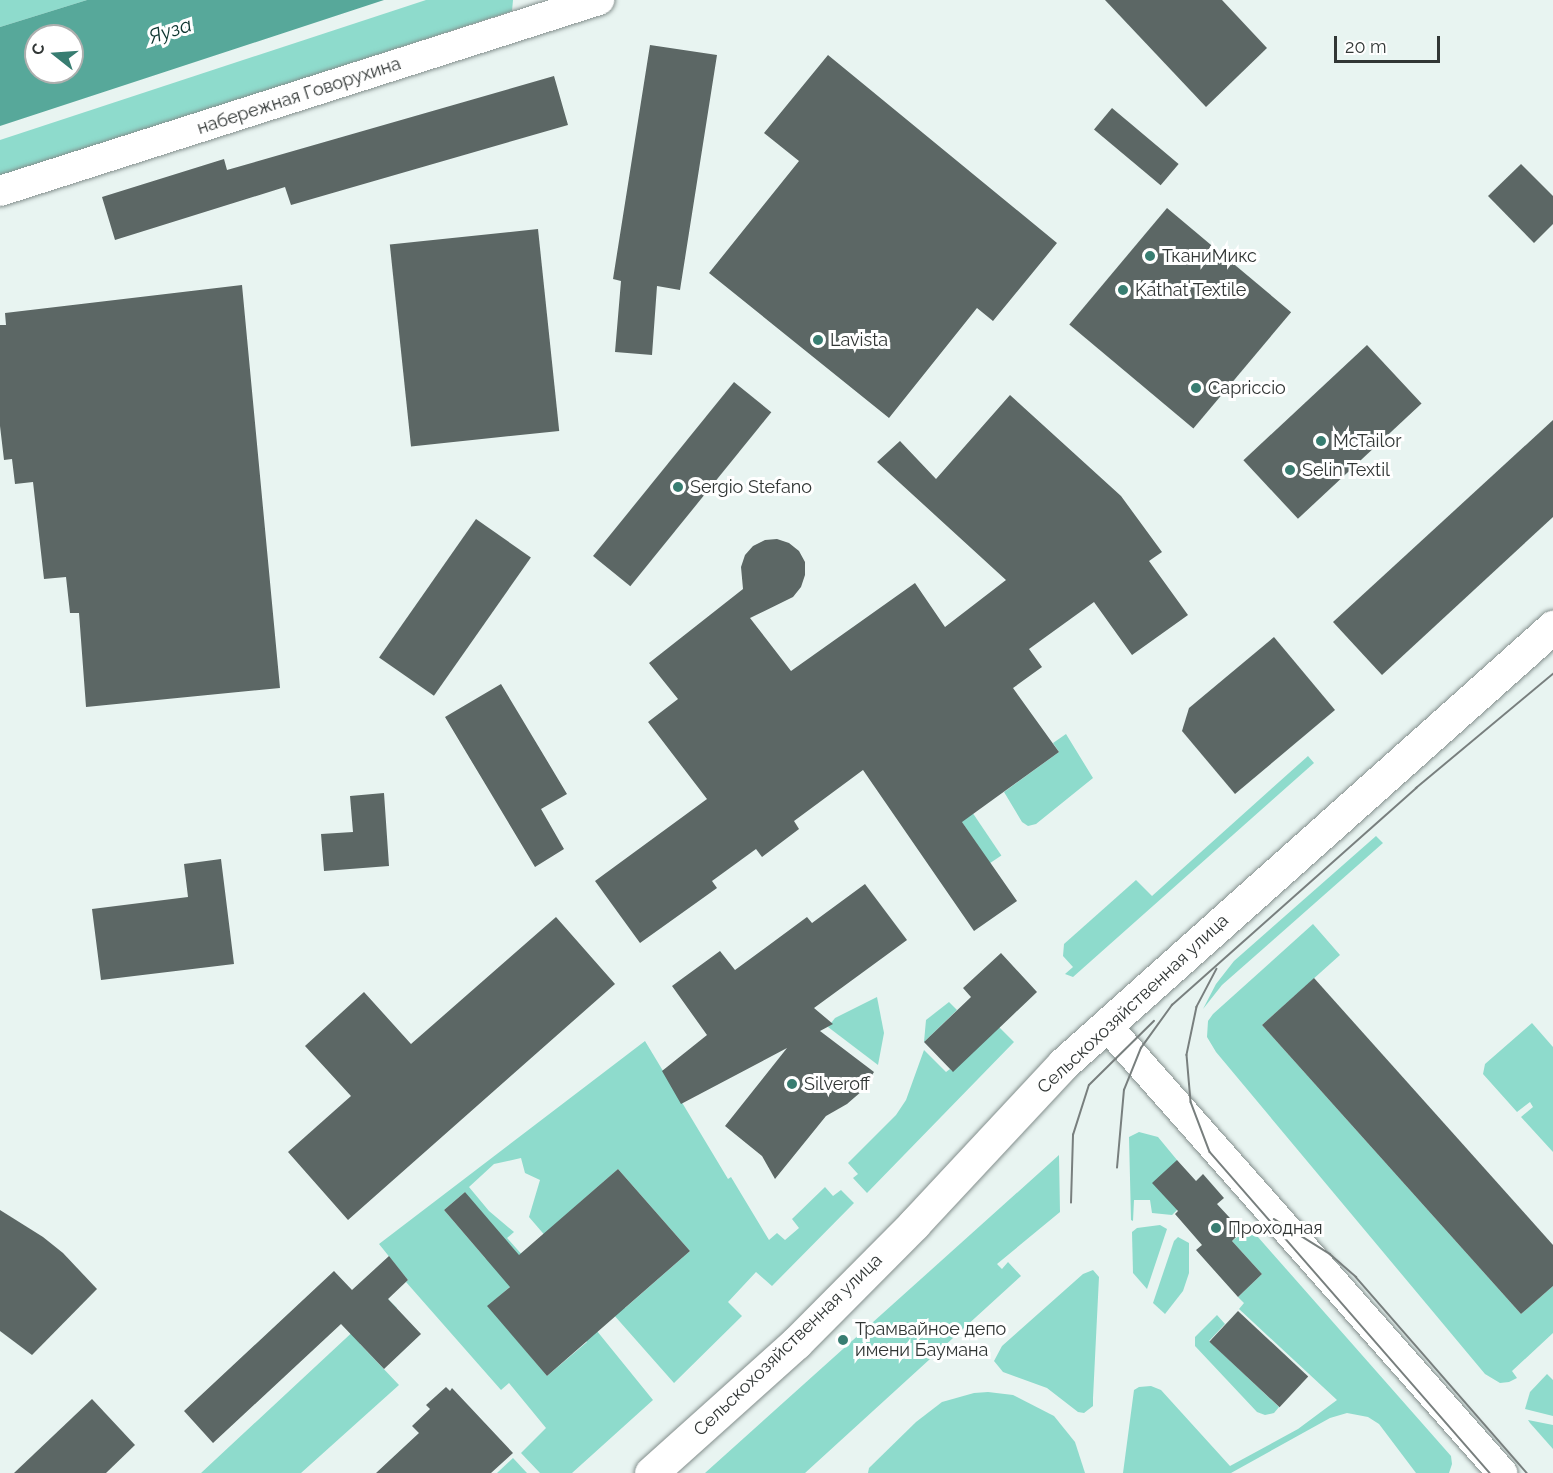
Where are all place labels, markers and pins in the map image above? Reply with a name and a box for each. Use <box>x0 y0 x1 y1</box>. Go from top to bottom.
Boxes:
place label: ТканиМикс <box>1162 245 1257 267</box>
marker: ТканиМикс <box>1143 249 1157 263</box>
place label: Kathat Textile <box>1135 279 1247 301</box>
marker: Kathat Textile <box>1116 283 1130 297</box>
place label: Lavista <box>830 329 888 351</box>
marker: Lavista <box>811 333 825 347</box>
place label: Capriccio <box>1208 377 1286 399</box>
marker: Capriccio <box>1189 381 1203 395</box>
place label: McTailor <box>1333 430 1401 452</box>
marker: McTailor <box>1314 434 1328 448</box>
place label: Selin Textil <box>1302 459 1390 481</box>
marker: Selin Textil <box>1283 463 1297 477</box>
place label: Sergio Stefano <box>690 476 812 498</box>
marker: Sergio Stefano <box>671 480 685 494</box>
place label: Silveroff <box>804 1073 870 1095</box>
marker: Silveroff <box>785 1077 799 1091</box>
place label: Проходная <box>1228 1217 1323 1239</box>
marker: Проходная <box>1209 1221 1223 1235</box>
place label: Трамвайное депо имени Баумана <box>855 1319 1006 1362</box>
marker: Трамвайное депо имени Баумана <box>836 1333 850 1347</box>

